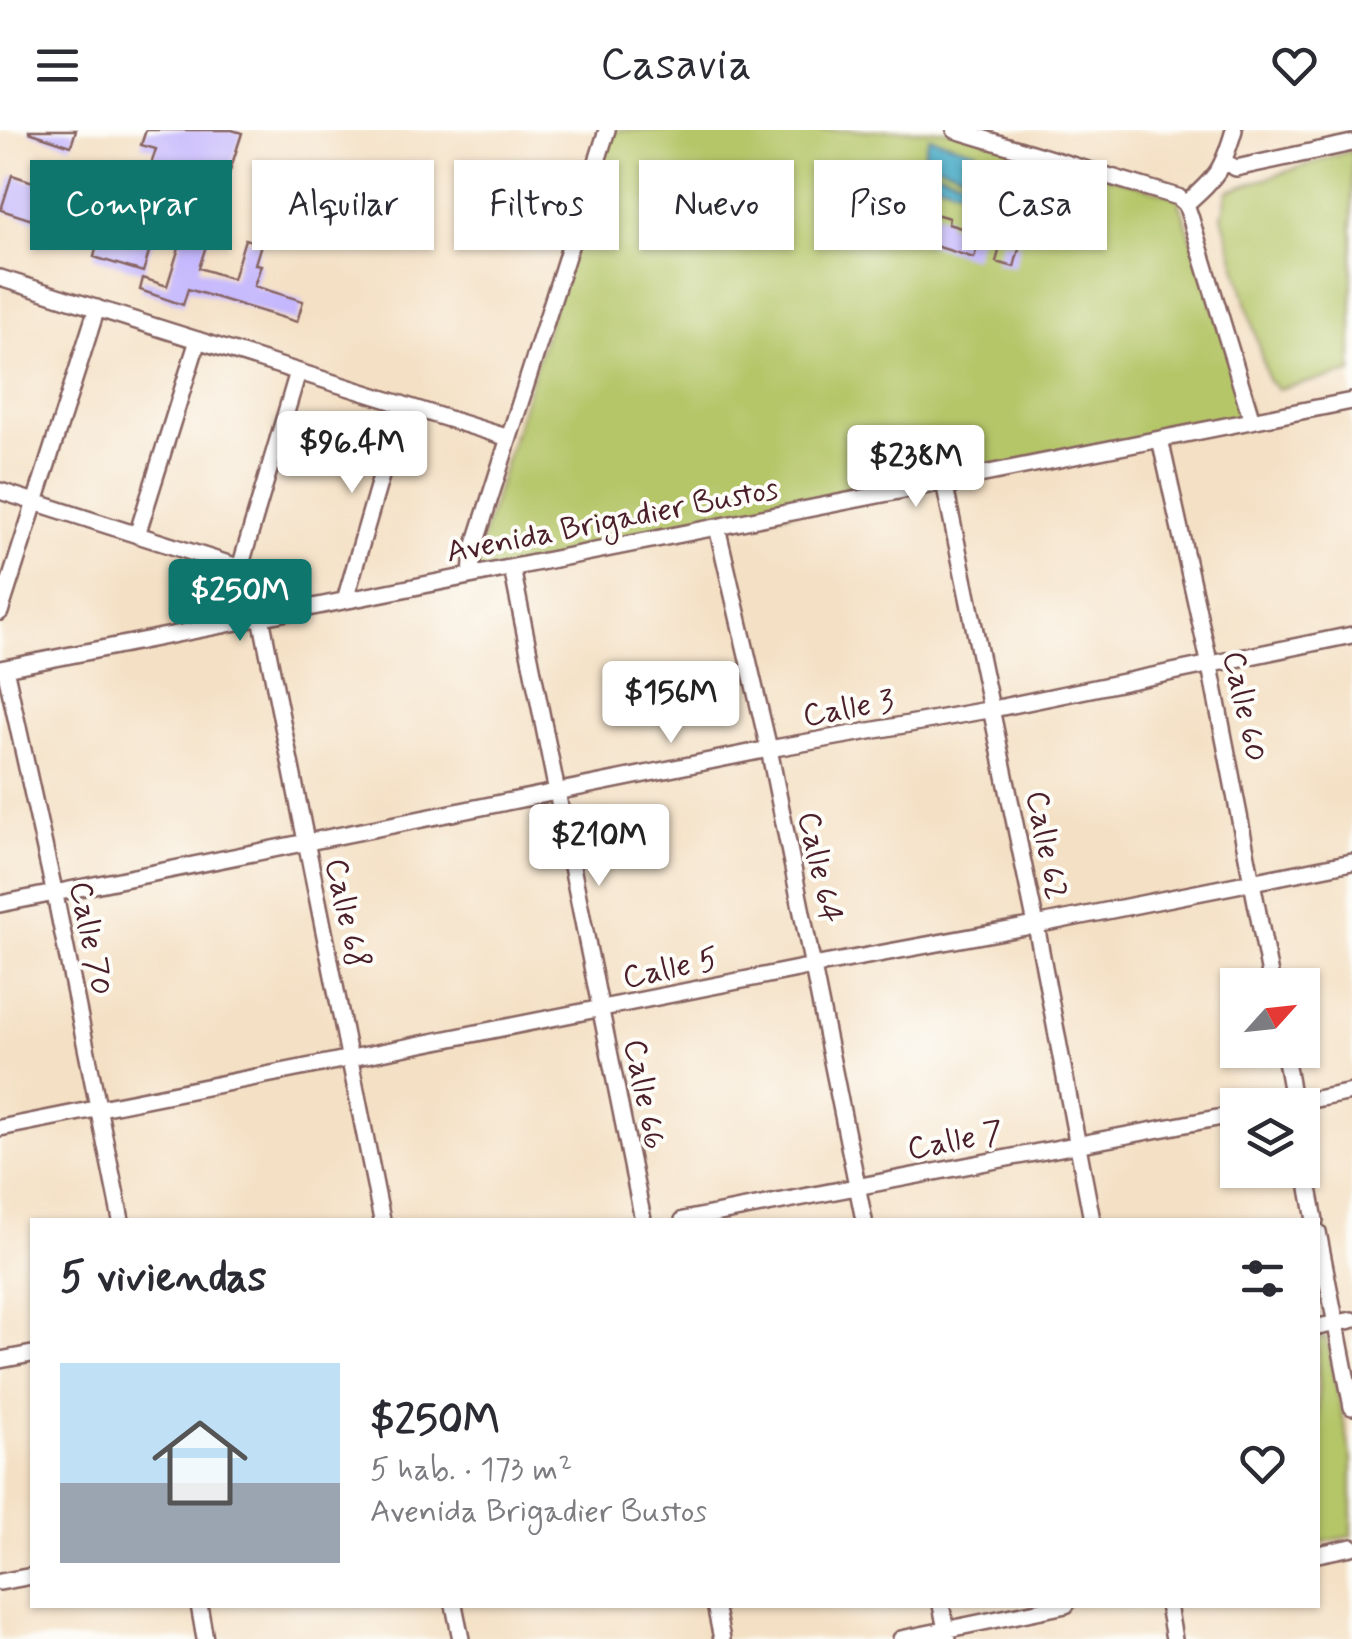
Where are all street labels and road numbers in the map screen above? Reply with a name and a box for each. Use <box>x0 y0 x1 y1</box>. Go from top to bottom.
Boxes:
street label: Avenida Brigadier Bustos <box>443 468 782 576</box>
street label: Calle 60 <box>1212 647 1276 766</box>
street label: Calle 3 <box>799 680 897 738</box>
street label: Calle 62 <box>1015 787 1077 904</box>
street label: Calle 64 <box>787 808 851 927</box>
street label: Calle 68 <box>314 855 378 972</box>
street label: Calle 70 <box>58 878 122 999</box>
street label: Calle 5 <box>619 938 722 1000</box>
street label: Calle 66 <box>613 1036 675 1153</box>
street label: Calle 7 <box>904 1111 1007 1171</box>

